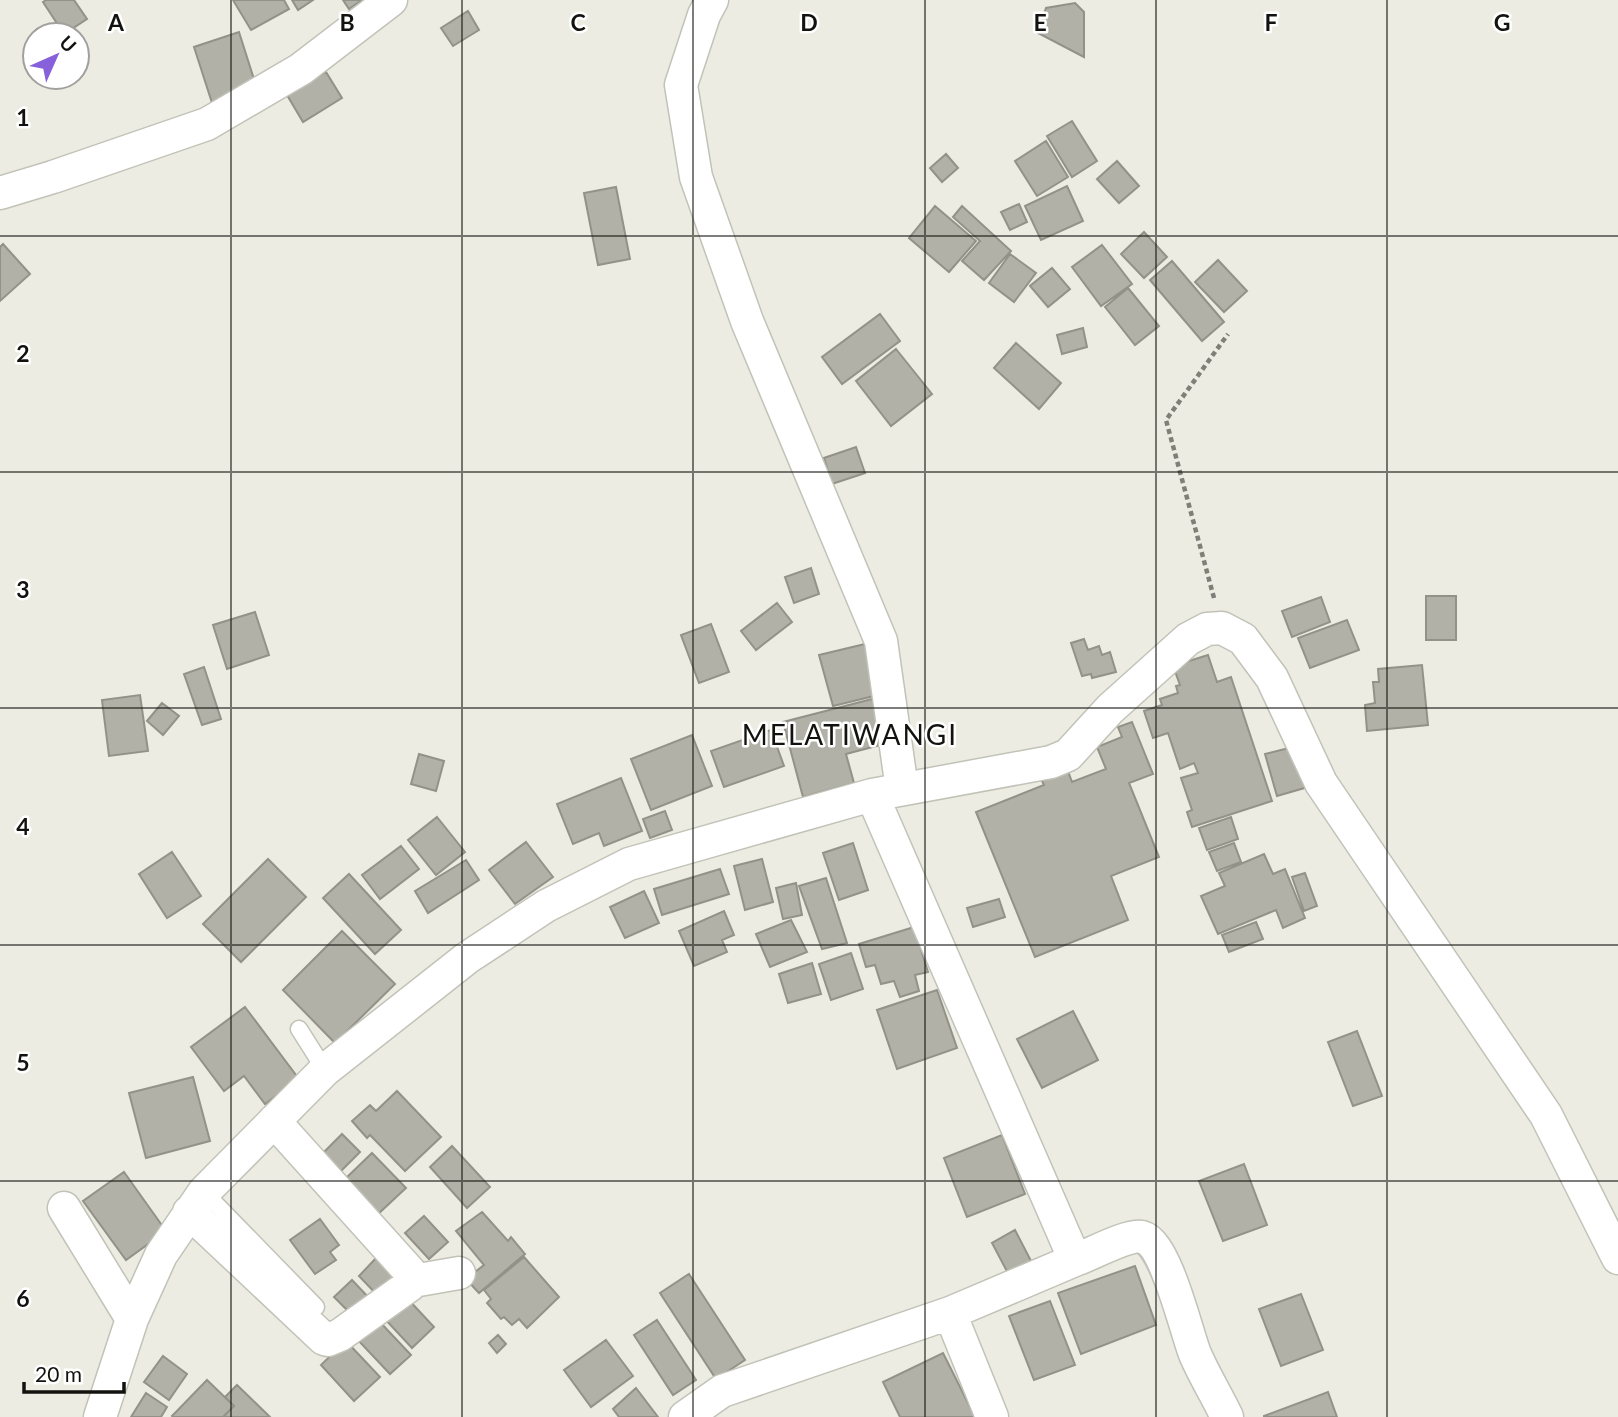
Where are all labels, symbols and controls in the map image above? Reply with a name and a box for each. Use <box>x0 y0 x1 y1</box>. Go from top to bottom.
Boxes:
text: A <box>107 8 125 36</box>
text: B <box>339 8 355 36</box>
text: C <box>570 8 586 36</box>
text: D <box>800 8 818 36</box>
text: E <box>1033 8 1047 36</box>
text: F <box>1264 8 1278 36</box>
text: G <box>1494 8 1510 36</box>
north arrow <box>21 21 91 91</box>
text: U <box>55 31 81 57</box>
text: 1 <box>16 103 30 131</box>
text: 2 <box>16 339 30 367</box>
text: 3 <box>16 575 30 603</box>
district label: MELATIWANGI <box>742 717 958 751</box>
text: 4 <box>16 812 30 840</box>
text: 5 <box>16 1048 30 1076</box>
text: 6 <box>16 1284 30 1312</box>
scale bar <box>24 1350 124 1394</box>
text: 20 m <box>35 1361 82 1386</box>

